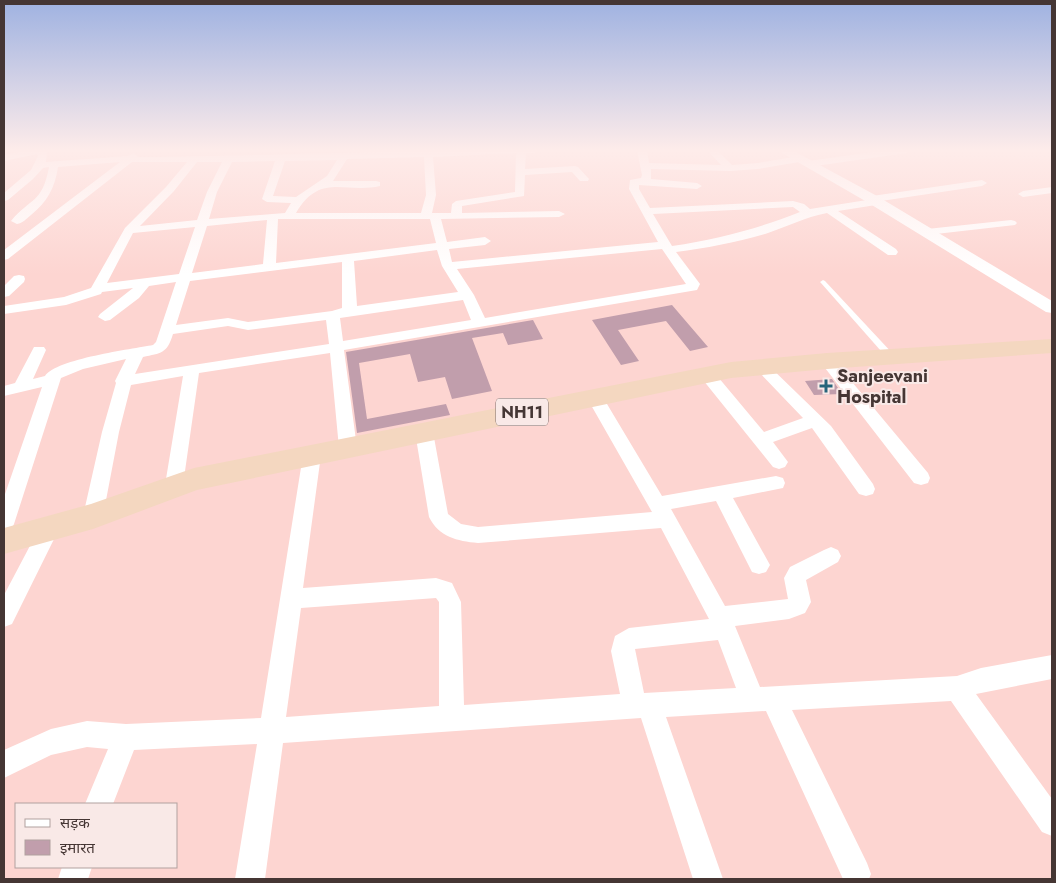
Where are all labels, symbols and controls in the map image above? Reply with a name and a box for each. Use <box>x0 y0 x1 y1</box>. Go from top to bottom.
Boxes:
place label: Sanjeevani Hospital <box>837 363 928 410</box>
marker: Sanjeevani Hospital <box>819 379 833 393</box>
road number: NH11 <box>496 398 548 426</box>
legend <box>15 803 178 868</box>
text: सड़क <box>60 812 90 834</box>
text: इमारत <box>60 837 95 859</box>

